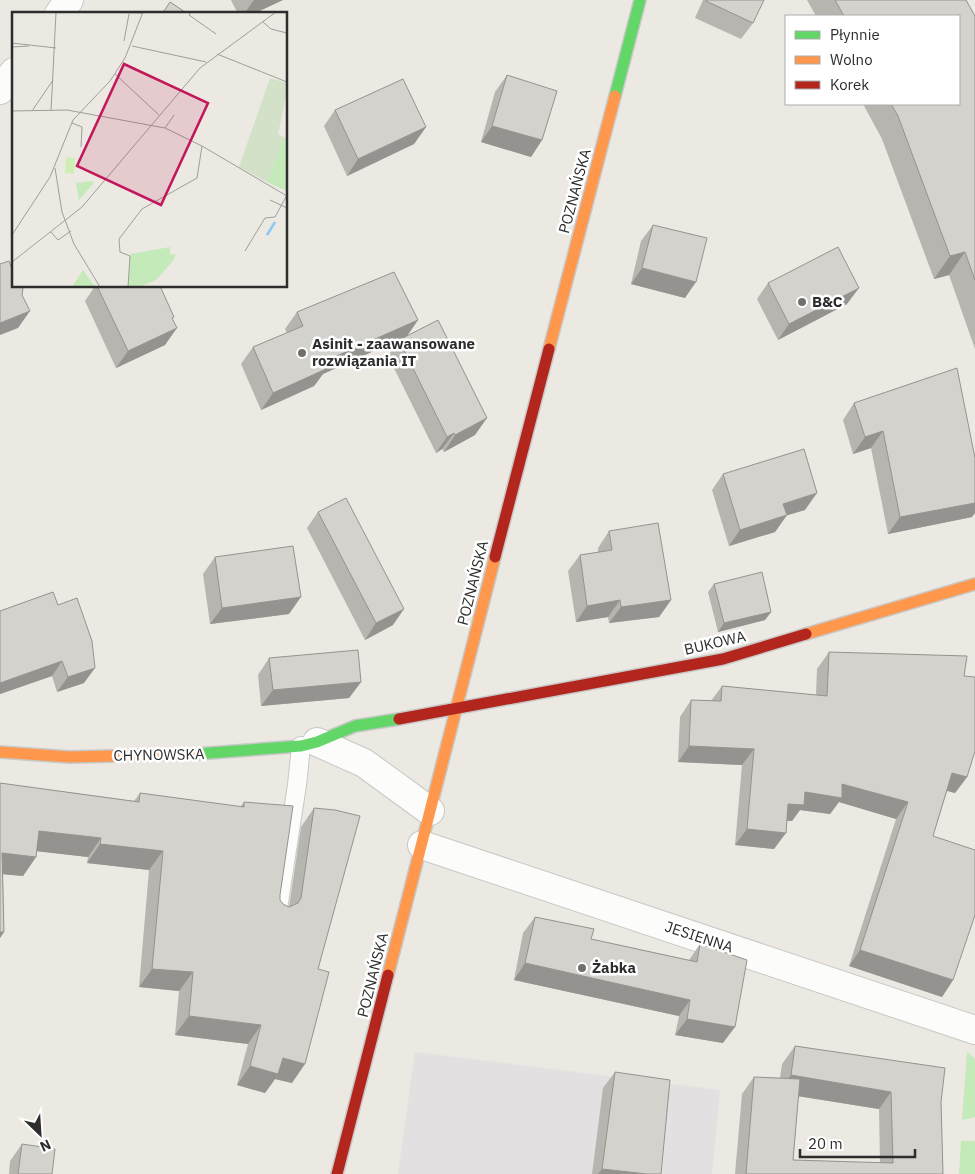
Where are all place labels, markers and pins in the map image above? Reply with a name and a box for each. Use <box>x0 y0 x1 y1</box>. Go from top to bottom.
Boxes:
place label: B&C <box>812 292 843 311</box>
marker: B&C <box>796 296 808 308</box>
place label: Asinit - zaawansowane rozwiązania IT <box>312 334 475 370</box>
marker: Asinit - zaawansowane rozwiązania IT <box>296 347 308 359</box>
place label: Żabka <box>592 958 636 977</box>
marker: Żabka <box>576 962 588 974</box>

